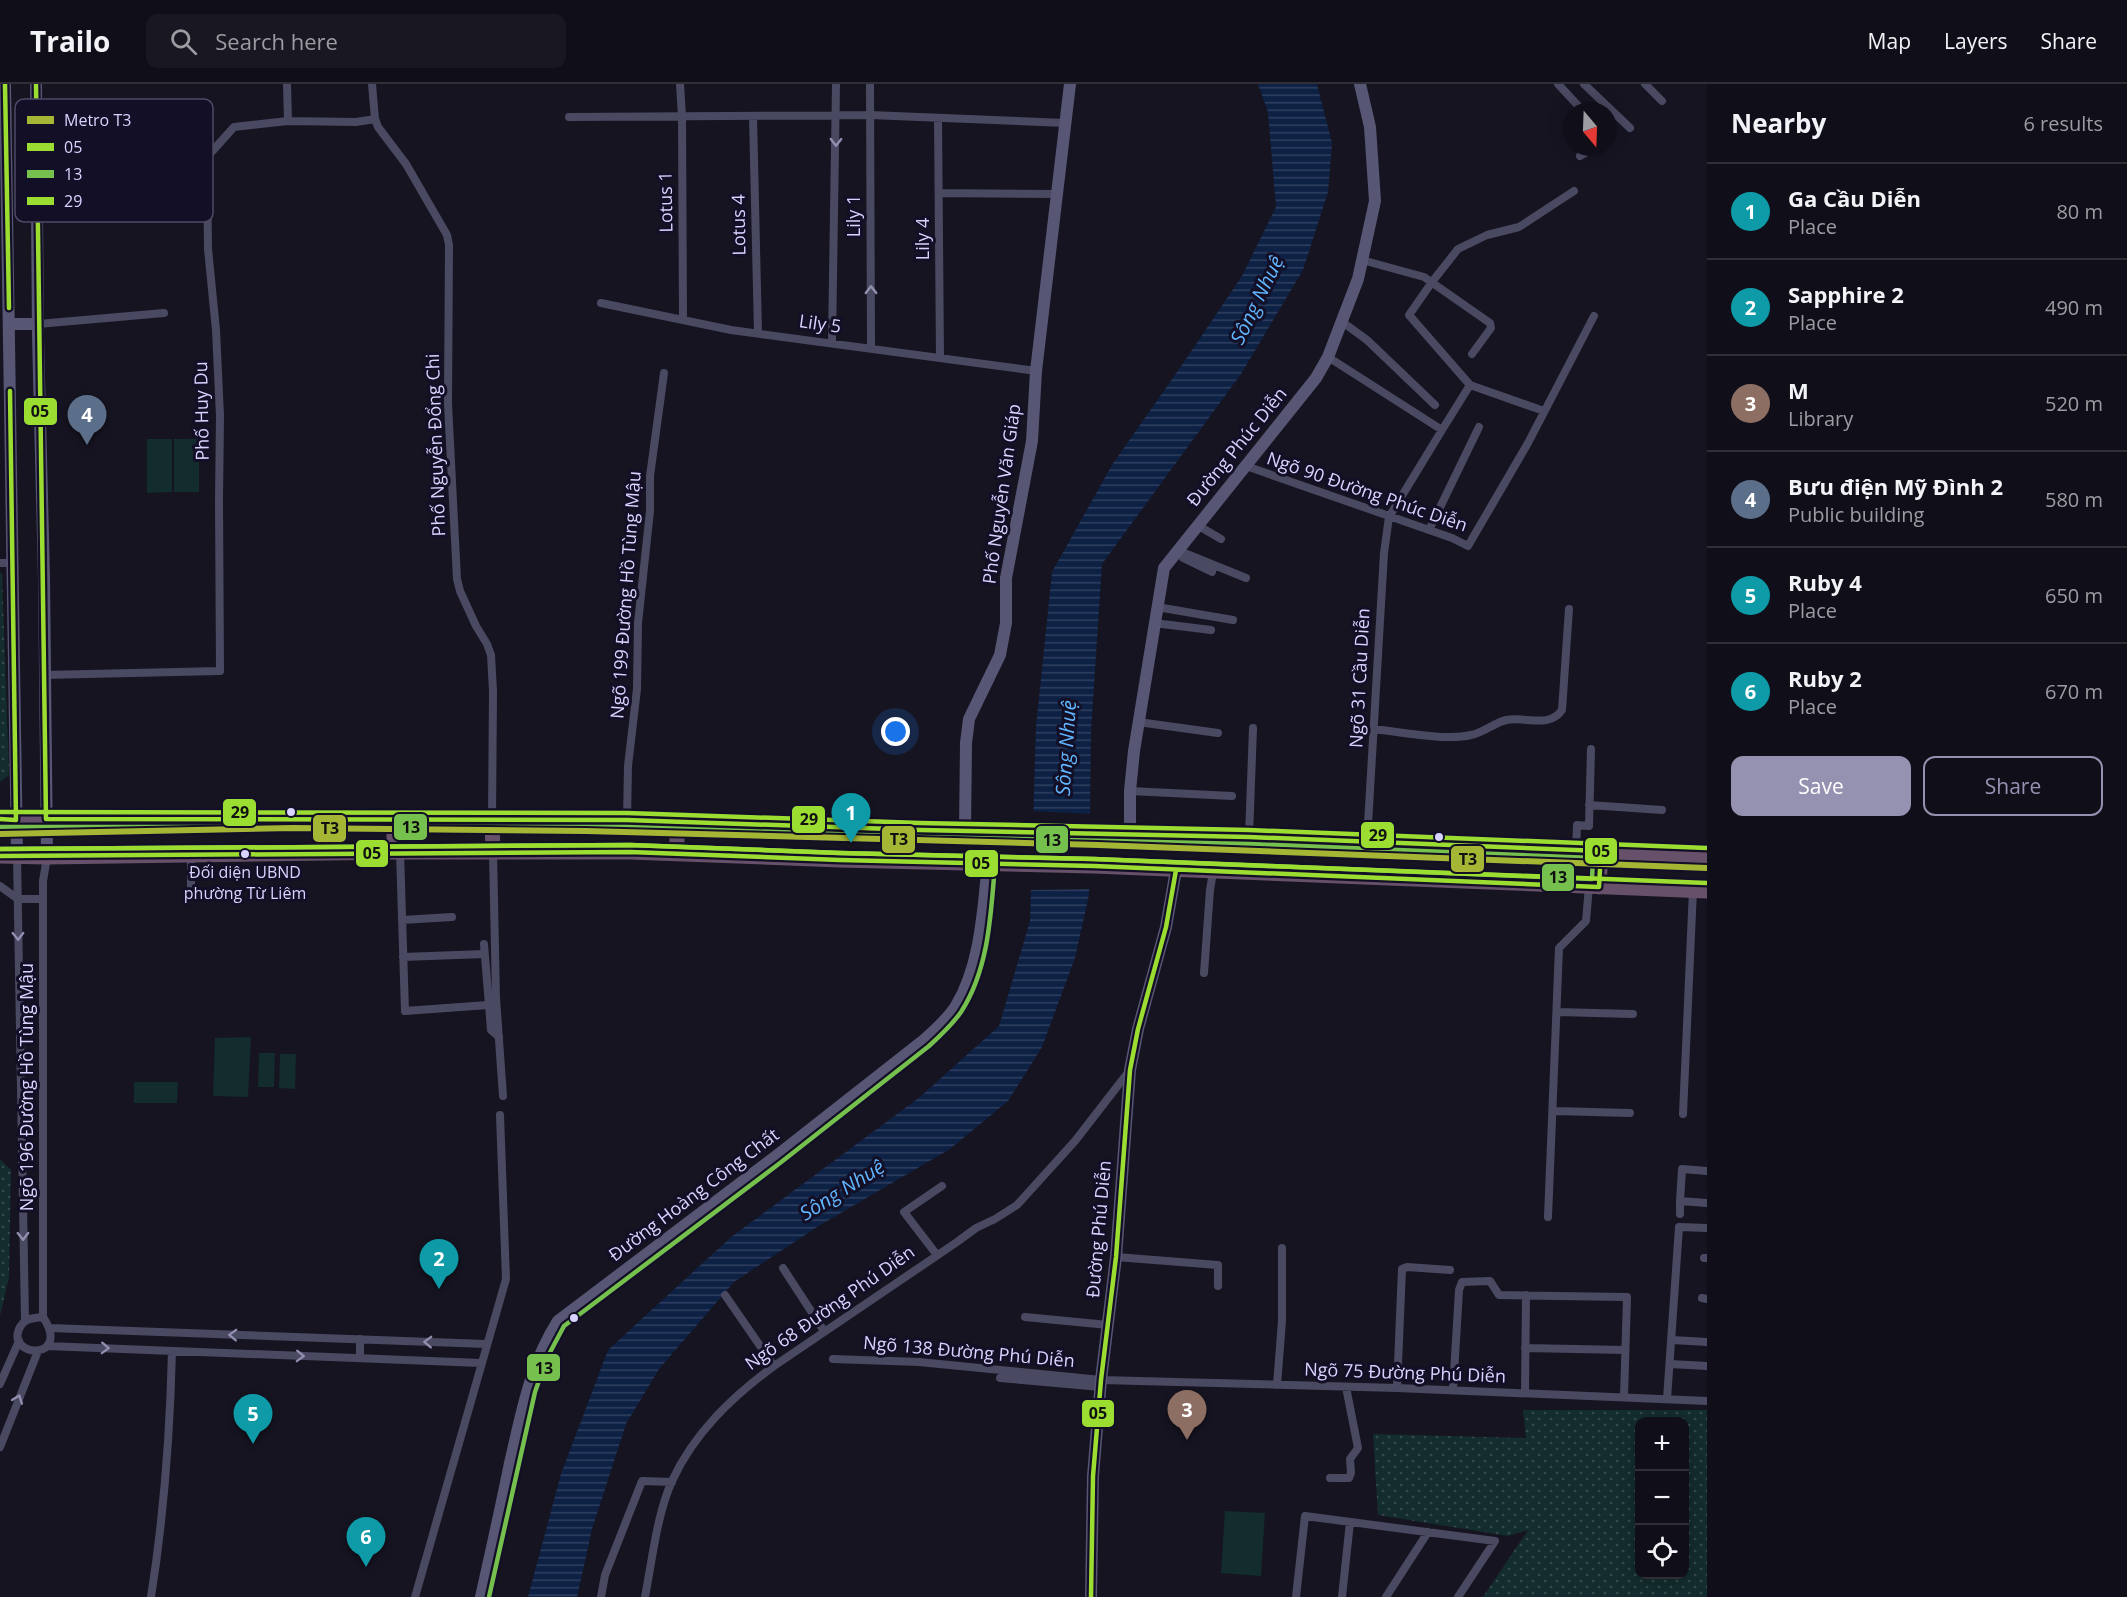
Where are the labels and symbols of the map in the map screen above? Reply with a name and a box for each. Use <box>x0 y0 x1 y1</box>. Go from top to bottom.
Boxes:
legend <box>15 99 213 222</box>
north arrow <box>1563 102 1617 156</box>
text: Metro T3 <box>64 109 131 131</box>
text: 05 <box>64 136 82 158</box>
one-way arrow <box>829 138 842 147</box>
text: 13 <box>64 163 82 185</box>
street label: Lotus 1 <box>652 171 678 233</box>
text: 29 <box>64 190 82 212</box>
street label: Lotus 4 <box>725 194 751 256</box>
street label: Lily 1 <box>841 195 865 237</box>
street label: Lily 4 <box>910 218 934 260</box>
water label: Sông Nhuệ <box>1223 251 1290 349</box>
one-way arrow <box>865 285 877 294</box>
street label: Lily 5 <box>797 308 843 338</box>
street label: Phố Nguyễn Đổng Chi <box>420 353 450 537</box>
street label: Phố Huy Du <box>188 361 214 461</box>
street label: Đường Phúc Diễn <box>1181 382 1292 511</box>
pin: 4 <box>68 396 106 445</box>
line badge: 05 <box>23 397 58 426</box>
text: 05 <box>31 400 49 422</box>
street label: Phố Nguyễn Văn Giáp <box>976 402 1026 585</box>
street label: Ngõ 90 Đường Phúc Diễn <box>1264 445 1471 537</box>
street label: Ngõ 199 Đường Hồ Tùng Mậu <box>604 470 646 720</box>
street label: Ngõ 31 Cầu Diễn <box>1343 607 1375 748</box>
water label: Sông Nhuệ <box>1049 699 1082 797</box>
your location <box>881 717 910 746</box>
pin: 1 <box>832 794 870 843</box>
line badge: 29 <box>222 798 257 827</box>
text: 29 <box>231 801 249 823</box>
line badge: 29 <box>791 805 826 834</box>
unlabelled marker <box>285 806 297 818</box>
text: 29 <box>800 808 818 830</box>
line badge: 13 <box>393 813 428 841</box>
line badge: T3 <box>312 814 347 843</box>
text: 13 <box>402 816 420 838</box>
text: T3 <box>321 817 339 839</box>
line badge: 29 <box>1360 821 1395 849</box>
text: 29 <box>1369 824 1387 846</box>
line badge: T3 <box>881 825 916 854</box>
line badge: 13 <box>1035 825 1069 854</box>
text: T3 <box>890 828 908 850</box>
text: 13 <box>1043 829 1061 851</box>
unlabelled marker <box>1433 831 1445 843</box>
line badge: 05 <box>1584 837 1618 865</box>
line badge: 05 <box>355 839 389 868</box>
text: 05 <box>1592 840 1610 862</box>
text: 05 <box>363 842 381 864</box>
line badge: T3 <box>1450 845 1485 873</box>
marker: Đối diện UBND phường Từ Liêm <box>239 848 251 860</box>
text: T3 <box>1459 848 1477 870</box>
line badge: 05 <box>964 849 999 878</box>
text: 05 <box>972 852 990 874</box>
place label: Đối diện UBND phường Từ Liêm <box>184 861 306 904</box>
line badge: 13 <box>1541 863 1575 892</box>
text: 13 <box>1549 866 1567 888</box>
one-way arrow <box>12 931 25 940</box>
street label: Ngõ 196 Đường Hồ Tùng Mậu <box>14 963 38 1211</box>
street label: Đường Hoàng Công Chất <box>603 1122 783 1266</box>
water label: Sông Nhuệ <box>794 1153 889 1226</box>
street label: Đường Phú Diễn <box>1080 1159 1116 1299</box>
one-way arrow <box>17 1231 30 1240</box>
street label: Ngõ 68 Đường Phú Diễn <box>740 1239 919 1375</box>
pin: 2 <box>420 1240 458 1289</box>
unlabelled marker <box>568 1312 580 1324</box>
one-way arrow <box>229 1328 238 1341</box>
street label: Ngõ 138 Đường Phú Diễn <box>862 1330 1076 1372</box>
one-way arrow <box>423 1336 432 1348</box>
one-way arrow <box>101 1342 110 1355</box>
one-way arrow <box>296 1349 305 1362</box>
line badge: 13 <box>526 1353 561 1382</box>
street label: Ngõ 75 Đường Phú Diễn <box>1304 1356 1506 1388</box>
text: 13 <box>535 1357 553 1379</box>
pin: 3 <box>1168 1390 1206 1440</box>
one-way arrow <box>10 1394 23 1404</box>
pin: 5 <box>234 1394 272 1444</box>
line badge: 05 <box>1081 1399 1115 1428</box>
text: 05 <box>1089 1402 1107 1424</box>
pin: 6 <box>346 1518 386 1567</box>

